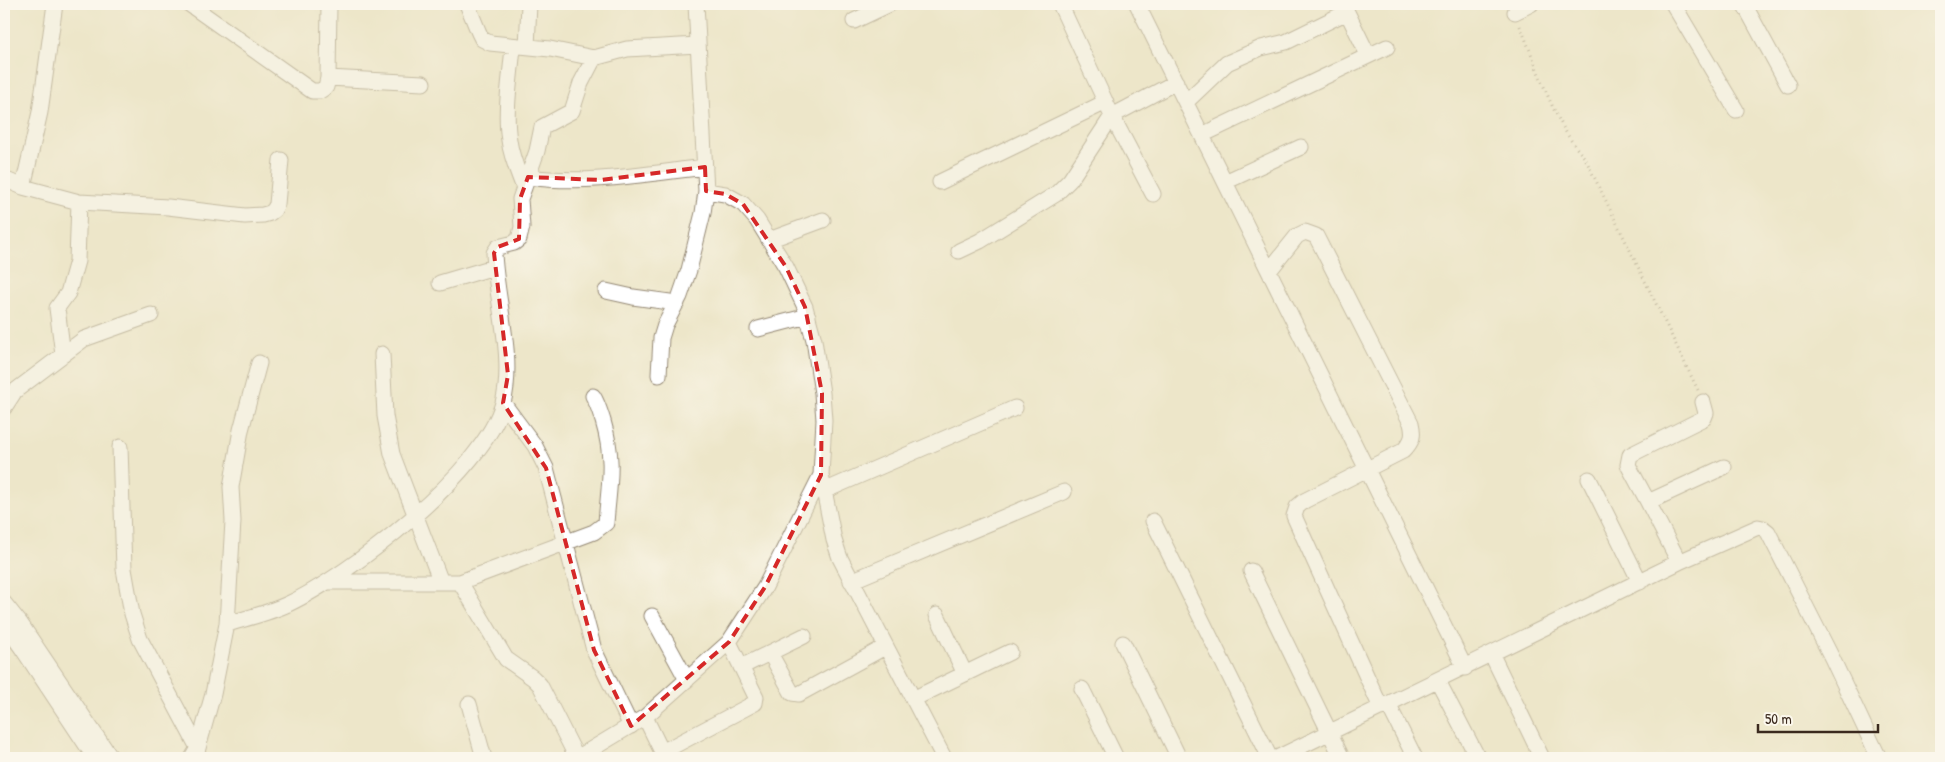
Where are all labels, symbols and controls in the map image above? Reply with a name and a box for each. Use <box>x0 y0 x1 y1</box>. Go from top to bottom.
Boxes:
scale bar <box>1758 702 1878 734</box>
text: 50 m <box>1765 708 1792 729</box>

